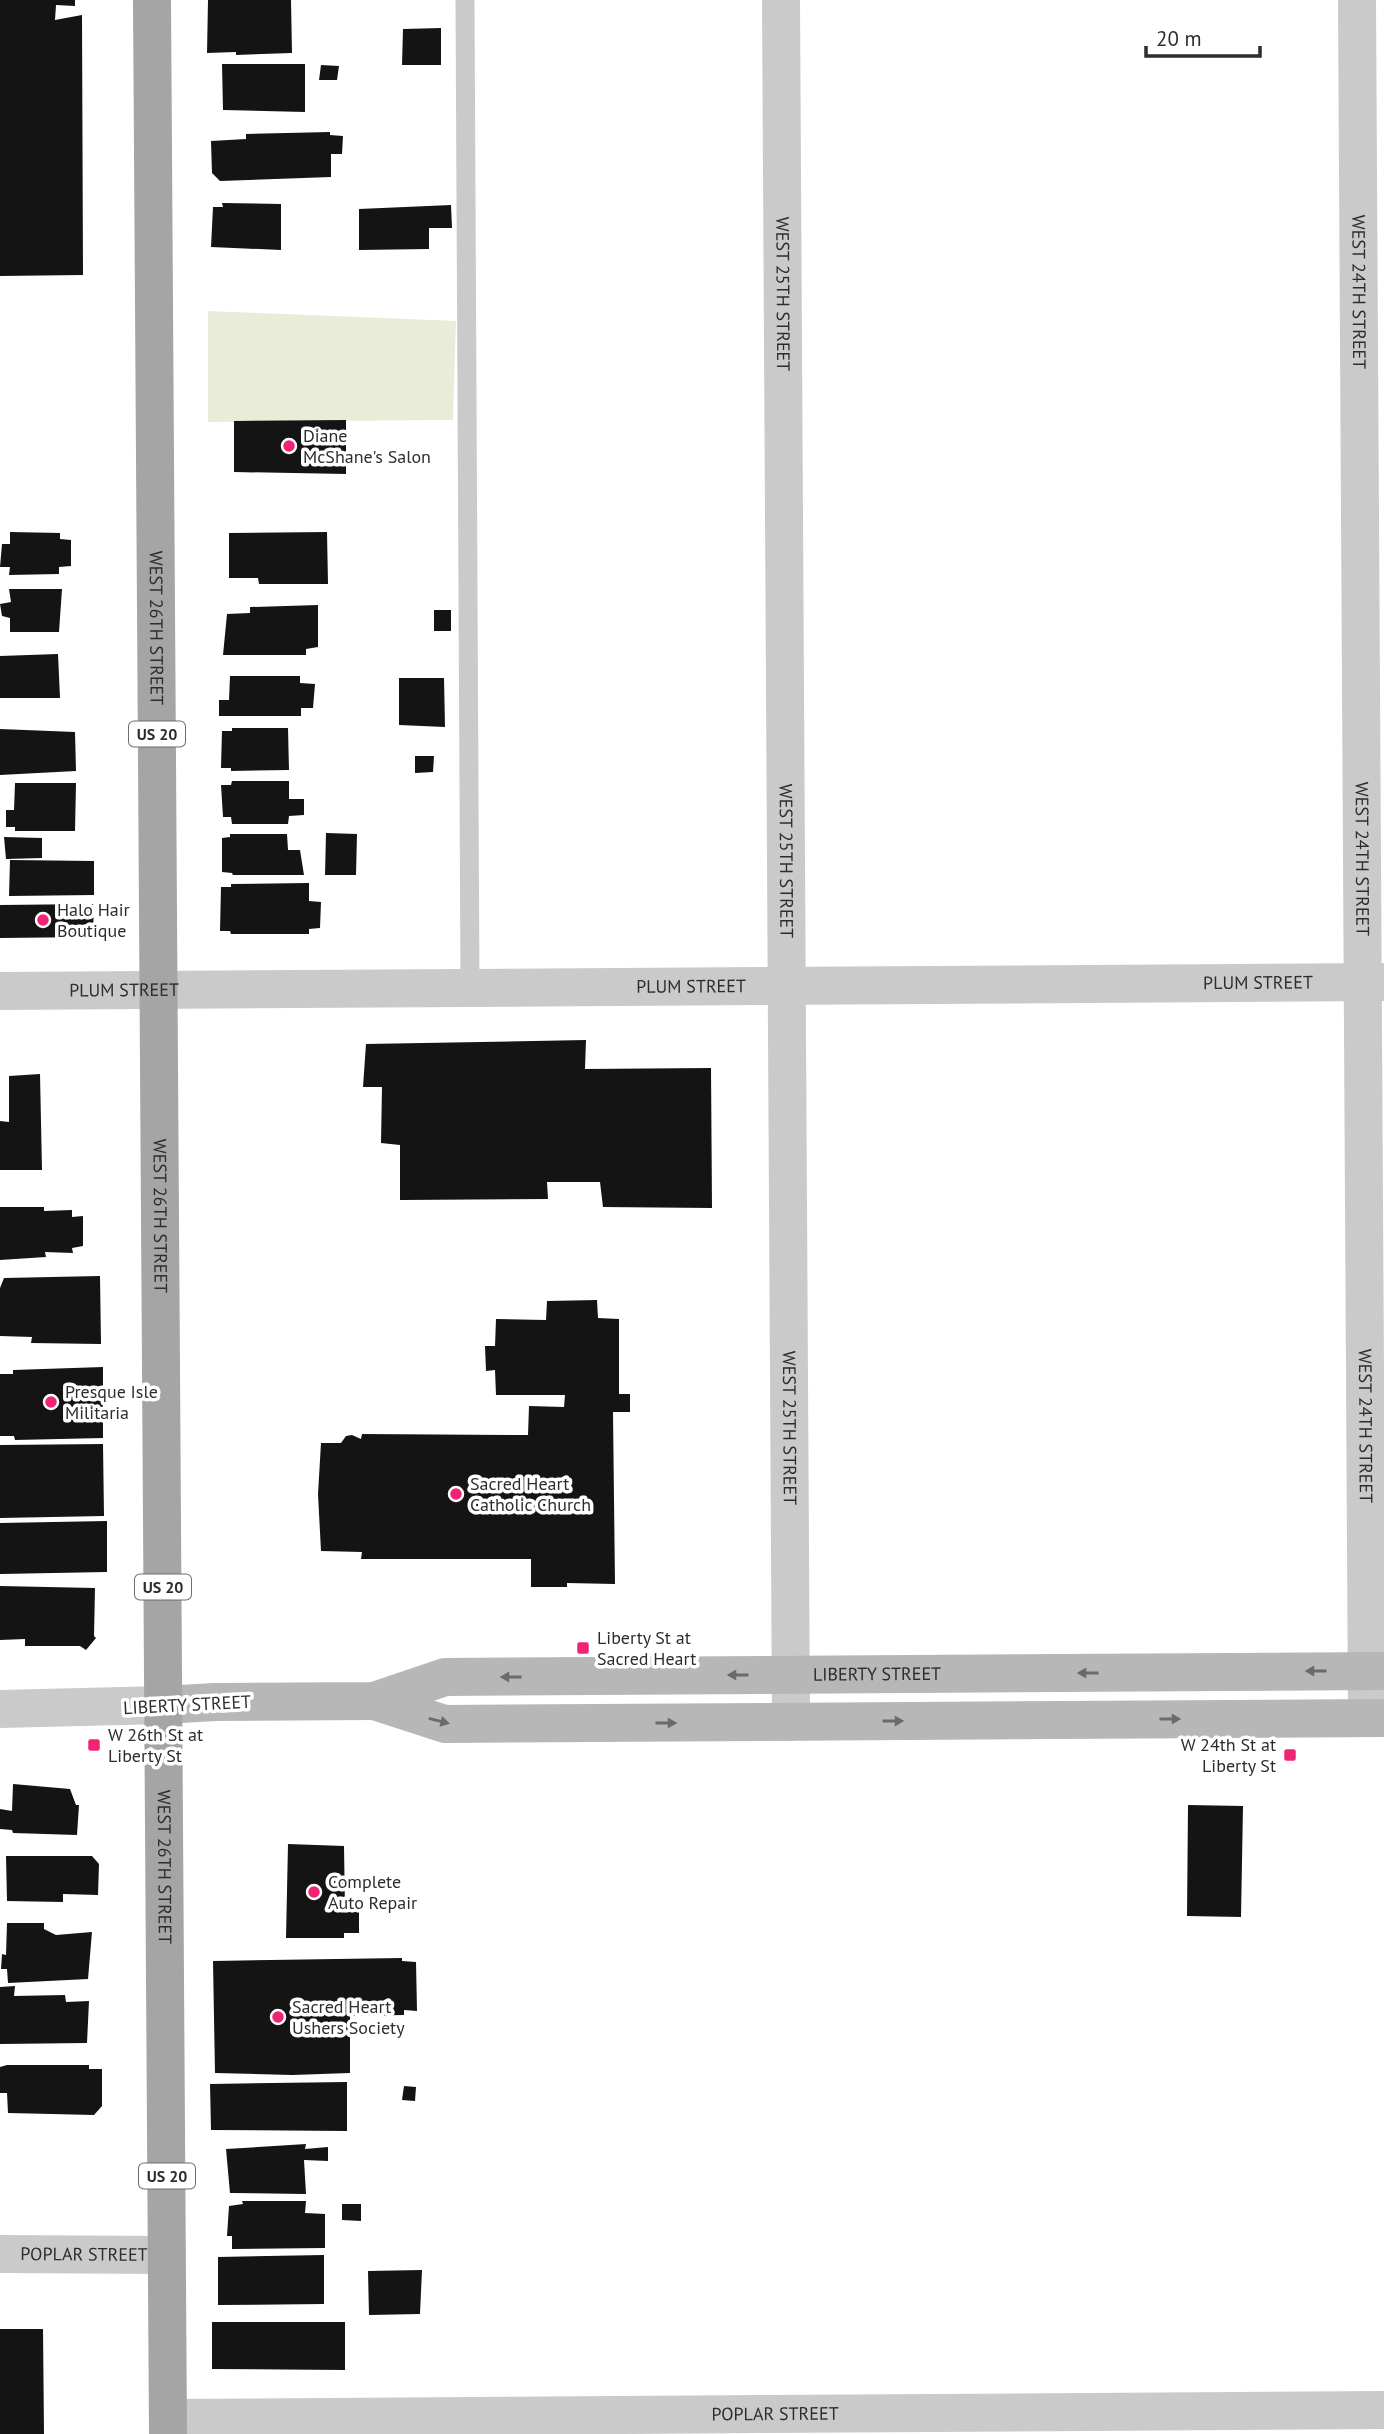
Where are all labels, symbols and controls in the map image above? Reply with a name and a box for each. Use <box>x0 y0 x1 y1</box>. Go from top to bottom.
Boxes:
scale bar <box>1146 14 1260 58</box>
text: 20 m <box>1156 25 1202 52</box>
street label: WEST 24TH STREET <box>1347 215 1371 369</box>
street label: WEST 25TH STREET <box>771 217 795 371</box>
place label: Diane McShane's Salon <box>303 424 431 468</box>
marker: Diane McShane's Salon <box>281 438 297 454</box>
street label: WEST 26TH STREET <box>145 551 169 705</box>
road number: US 20 <box>129 722 185 747</box>
street label: WEST 24TH STREET <box>1351 782 1374 936</box>
street label: WEST 25TH STREET <box>775 784 798 938</box>
place label: Halo Hair Boutique <box>57 898 130 942</box>
marker: Halo Hair Boutique <box>35 912 51 928</box>
street label: PLUM STREET <box>1203 970 1313 994</box>
street label: PLUM STREET <box>636 974 746 998</box>
street label: PLUM STREET <box>69 978 179 1002</box>
street label: WEST 26TH STREET <box>148 1139 173 1293</box>
street label: WEST 24TH STREET <box>1354 1349 1378 1503</box>
street label: WEST 25TH STREET <box>778 1351 802 1505</box>
place label: Presque Isle Militaria <box>65 1380 158 1424</box>
marker: Presque Isle Militaria <box>43 1394 59 1410</box>
place label: Sacred Heart Catholic Church <box>470 1472 591 1516</box>
marker: Sacred Heart Catholic Church <box>448 1486 464 1502</box>
road number: US 20 <box>135 1574 191 1600</box>
place label: Liberty St at Sacred Heart <box>597 1626 696 1670</box>
marker: Liberty St at Sacred Heart <box>575 1640 591 1656</box>
street label: LIBERTY STREET <box>813 1662 941 1686</box>
one-way arrow <box>1305 1665 1327 1677</box>
one-way arrow <box>1077 1667 1099 1679</box>
one-way arrow <box>727 1669 749 1681</box>
one-way arrow <box>500 1671 522 1682</box>
street label: LIBERTY STREET <box>122 1690 252 1719</box>
one-way arrow <box>1159 1714 1181 1725</box>
one-way arrow <box>882 1715 904 1727</box>
one-way arrow <box>428 1716 450 1727</box>
one-way arrow <box>655 1717 677 1729</box>
place label: W 26th St at Liberty St <box>108 1723 203 1767</box>
place label: W 24th St at Liberty St <box>1181 1733 1276 1777</box>
marker: W 26th St at Liberty St <box>86 1737 102 1753</box>
marker: W 24th St at Liberty St <box>1282 1747 1298 1763</box>
street label: WEST 26TH STREET <box>153 1790 177 1944</box>
place label: Complete Auto Repair <box>328 1870 417 1914</box>
marker: Complete Auto Repair <box>306 1884 322 1900</box>
place label: Sacred Heart Ushers Society <box>292 1995 405 2039</box>
marker: Sacred Heart Ushers Society <box>270 2009 286 2025</box>
road number: US 20 <box>139 2164 195 2188</box>
street label: POPLAR STREET <box>20 2242 148 2266</box>
street label: POPLAR STREET <box>711 2402 839 2425</box>

